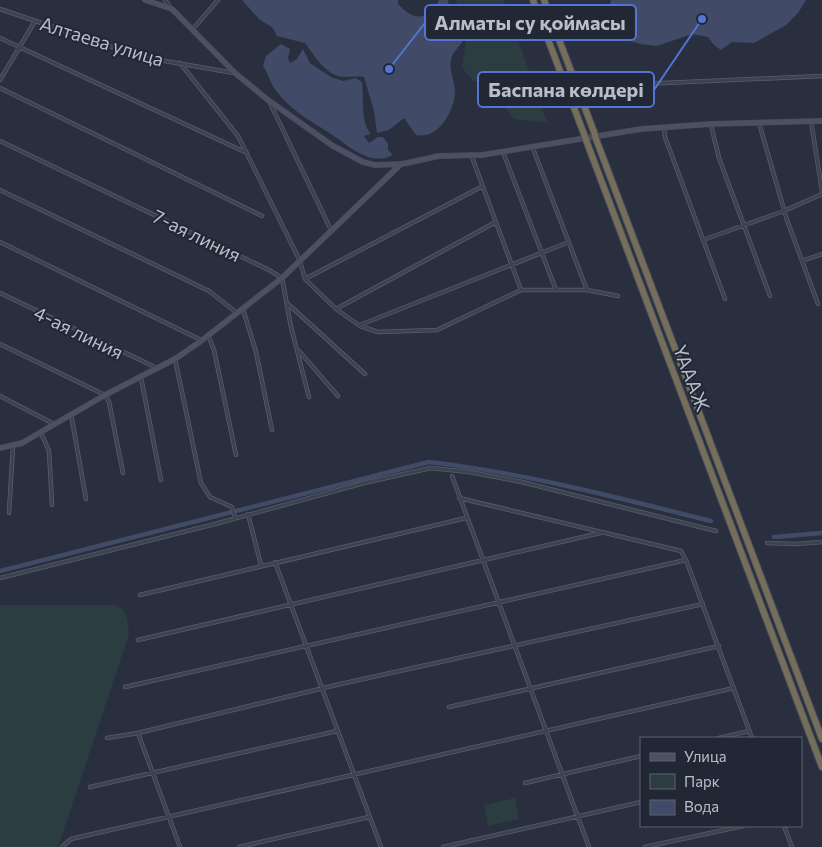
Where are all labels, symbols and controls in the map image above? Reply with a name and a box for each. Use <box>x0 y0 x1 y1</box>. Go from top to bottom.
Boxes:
callout: Алматы су қоймасы <box>425 5 636 40</box>
text: Алматы су қоймасы <box>434 10 626 34</box>
street label: Алтаева улица <box>37 11 167 71</box>
callout: Баспана көлдері <box>478 72 654 107</box>
text: Баспана көлдері <box>488 77 644 101</box>
street label: 7-ая линия <box>149 204 245 266</box>
street label: 4-ая линия <box>31 301 127 363</box>
street label: ҮАААЖ <box>669 341 715 415</box>
legend <box>640 737 802 827</box>
text: Улица <box>684 747 726 765</box>
text: Парк <box>684 772 720 790</box>
text: Вода <box>684 797 719 815</box>

